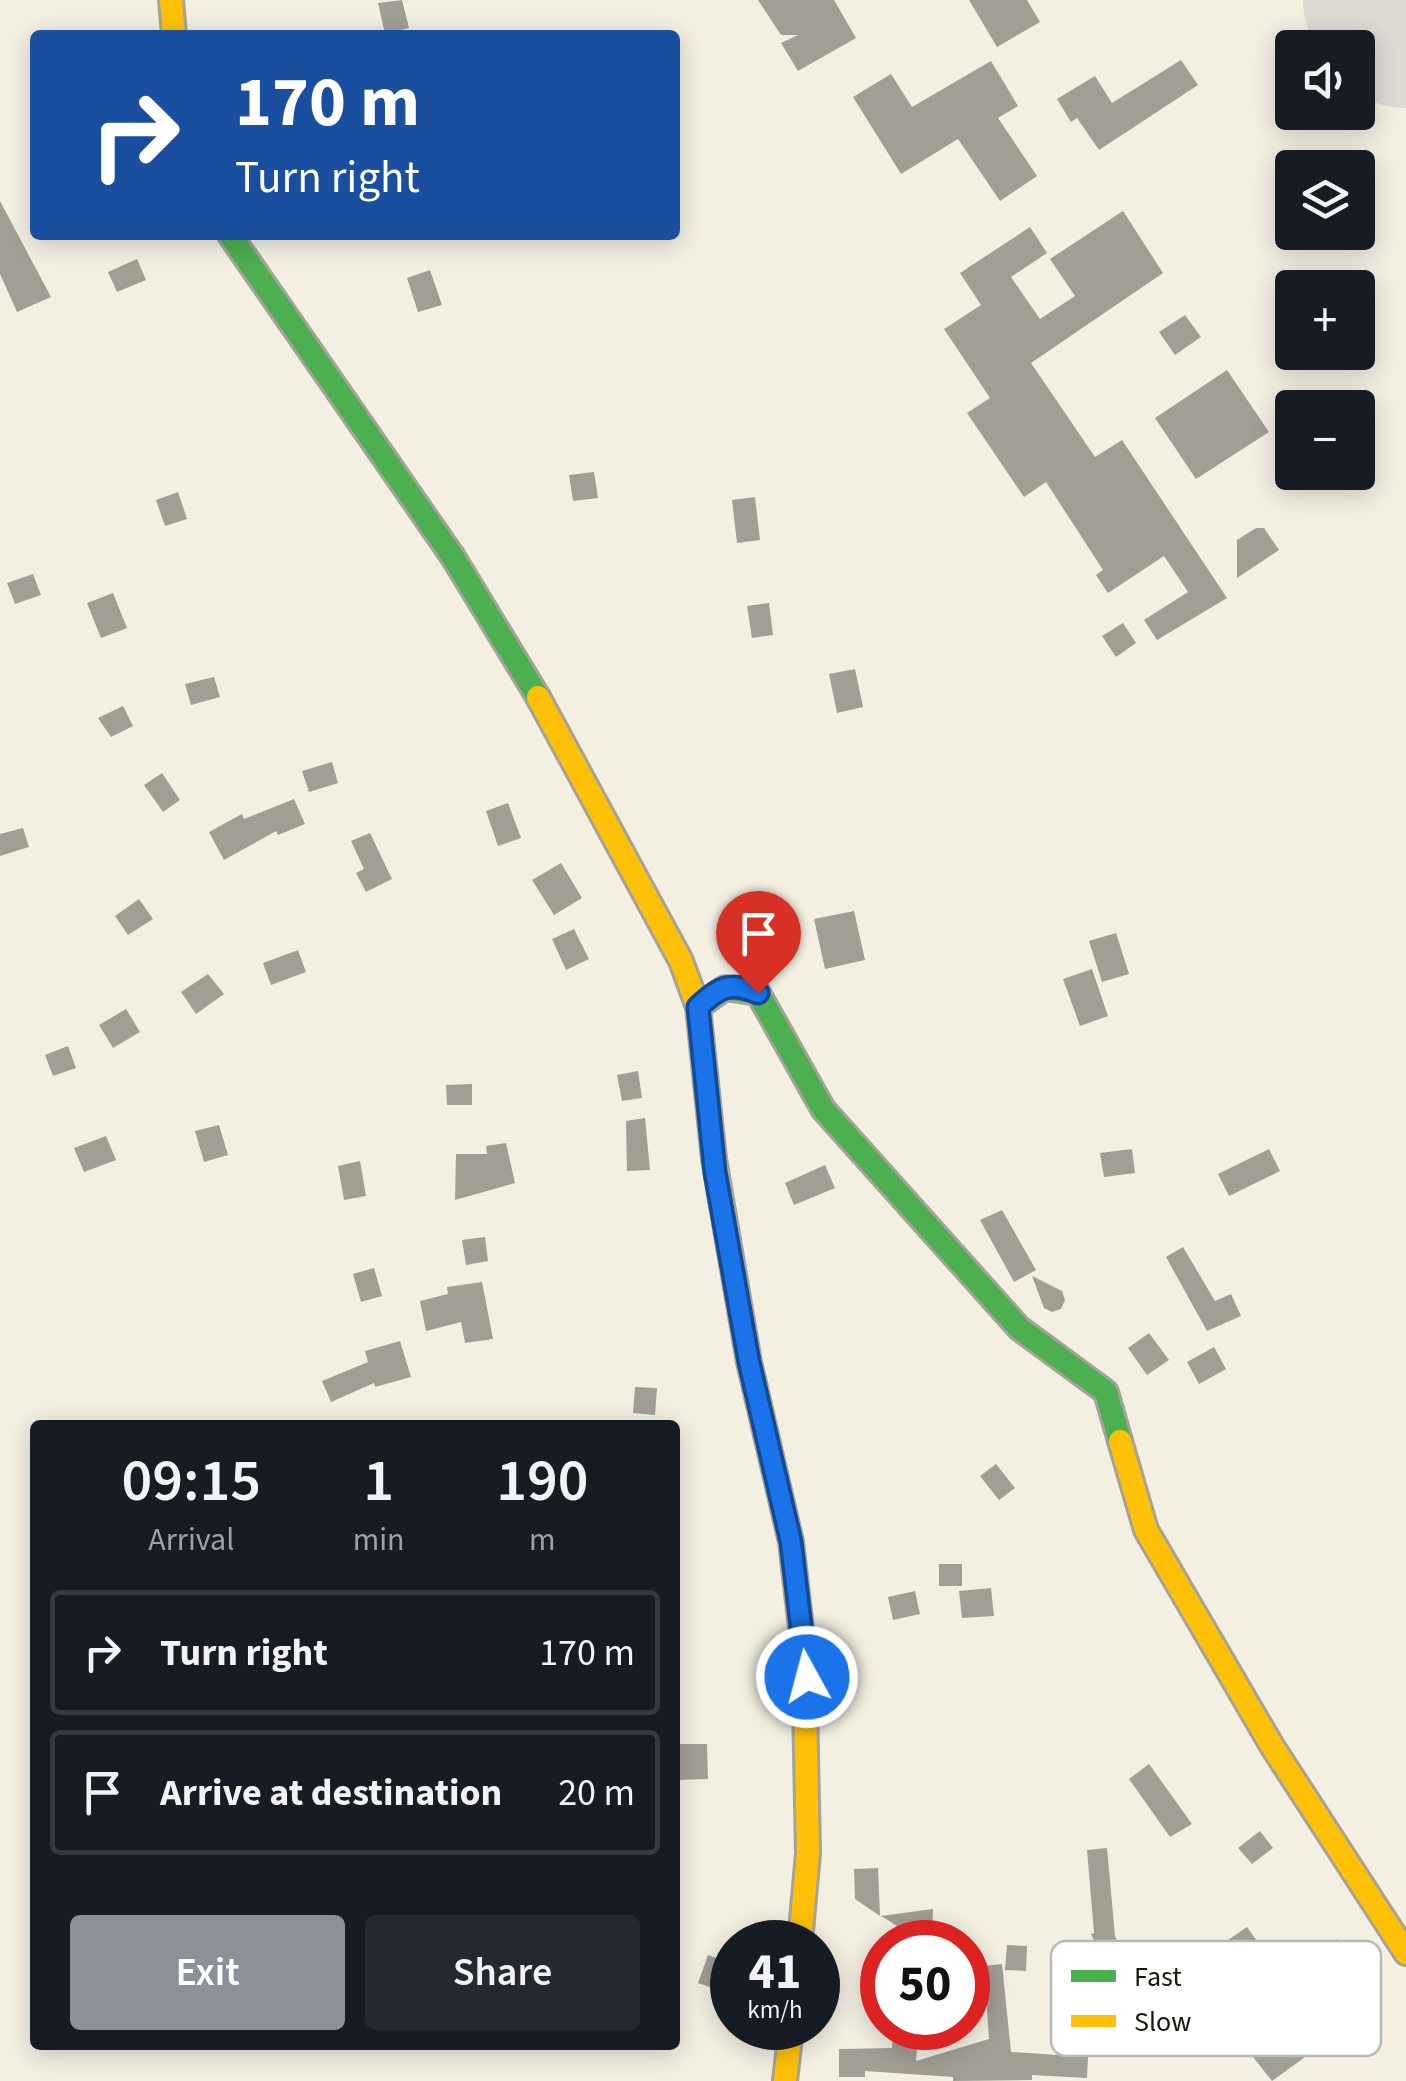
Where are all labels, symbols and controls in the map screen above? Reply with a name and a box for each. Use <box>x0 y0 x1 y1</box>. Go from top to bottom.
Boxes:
map controls <box>1275 30 1375 490</box>
button: sound <box>1275 30 1375 130</box>
text: 170 m <box>235 53 420 153</box>
icon: right <box>70 70 200 200</box>
text: Turn right <box>235 146 420 210</box>
button: layers <box>1275 150 1375 250</box>
button: + <box>1275 270 1375 370</box>
button: − <box>1275 390 1375 490</box>
pin <box>716 891 801 994</box>
icon: arrive <box>731 906 786 961</box>
text: 09:15 <box>122 1439 261 1524</box>
text: 1 <box>363 1439 394 1524</box>
text: 190 <box>496 1439 588 1524</box>
text: Arrival <box>148 1517 234 1563</box>
text: min <box>353 1517 405 1563</box>
text: m <box>529 1517 556 1563</box>
icon: right <box>75 1625 130 1680</box>
position arrow <box>755 1625 859 1729</box>
text: Turn right <box>160 1626 328 1680</box>
text: 170 m <box>539 1626 635 1680</box>
icon: arrive <box>75 1765 130 1820</box>
text: Arrive at destination <box>160 1766 502 1820</box>
text: 20 m <box>558 1766 635 1820</box>
button: Exit <box>70 1915 345 2030</box>
button: Share <box>365 1915 640 2030</box>
speed limit sign: 50 <box>860 1920 990 2050</box>
text: 41 <box>749 1937 801 2008</box>
legend <box>1051 1941 1381 2056</box>
text: Fast <box>1134 1957 1182 1997</box>
text: km/h <box>747 1992 803 2028</box>
text: Slow <box>1134 2002 1191 2042</box>

